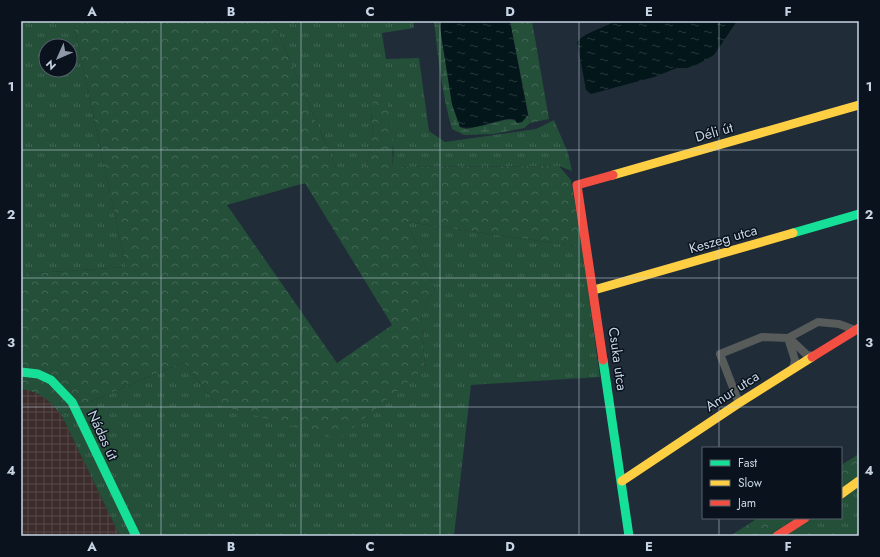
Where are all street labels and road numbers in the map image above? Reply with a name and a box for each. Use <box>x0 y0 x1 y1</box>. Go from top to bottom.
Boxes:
street label: Déli út <box>693 117 736 147</box>
street label: Keszeg utca <box>687 220 759 258</box>
street label: Csuka utca <box>604 326 632 392</box>
street label: Amur utca <box>701 366 763 416</box>
street label: Nádas út <box>83 407 124 464</box>

